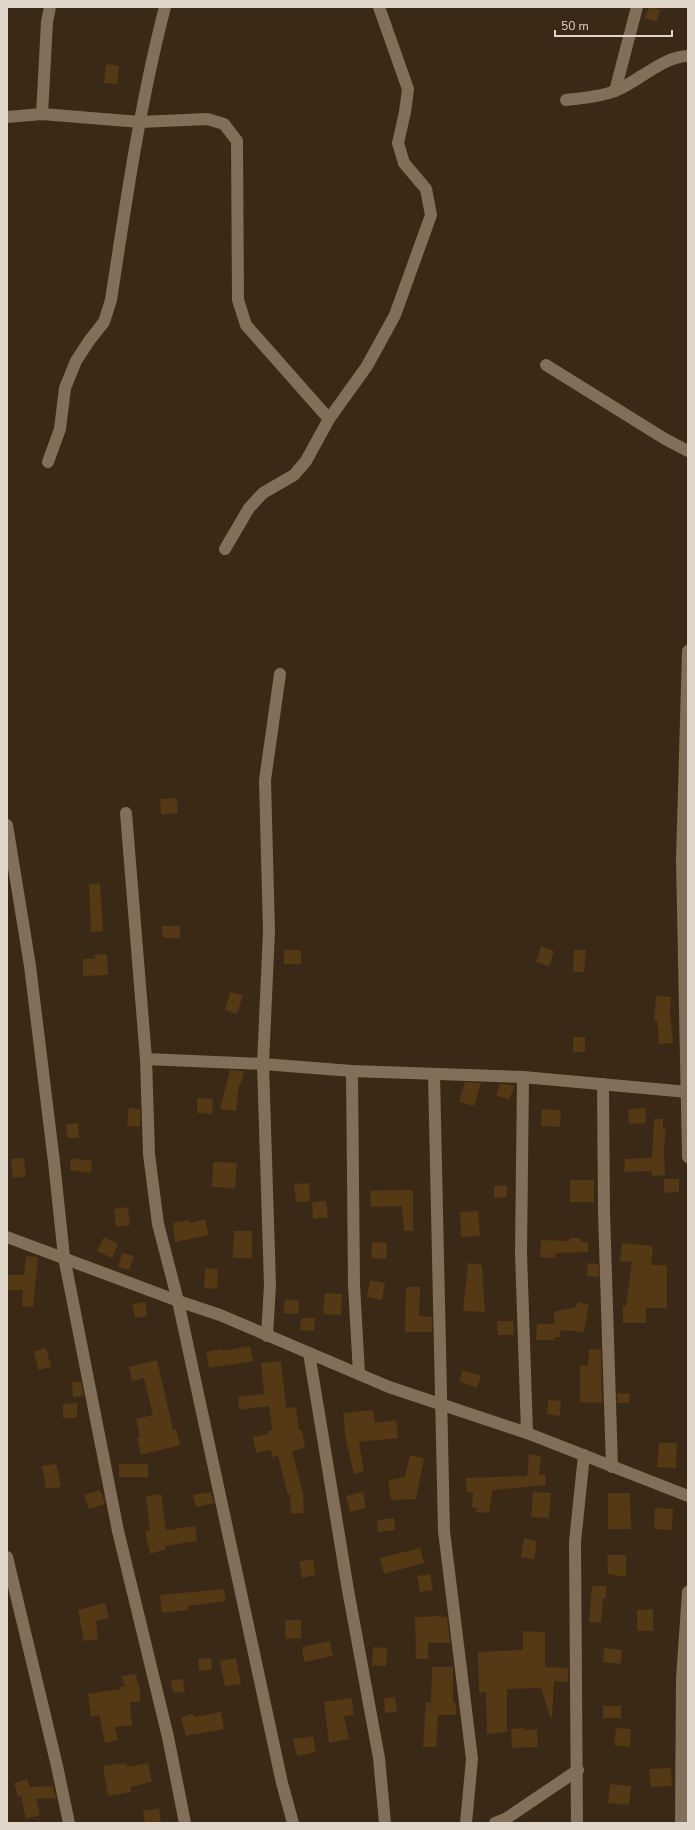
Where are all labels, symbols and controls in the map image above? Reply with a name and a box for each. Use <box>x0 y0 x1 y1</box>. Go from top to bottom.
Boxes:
scale bar <box>555 12 672 38</box>
text: 50 m <box>561 18 589 34</box>

